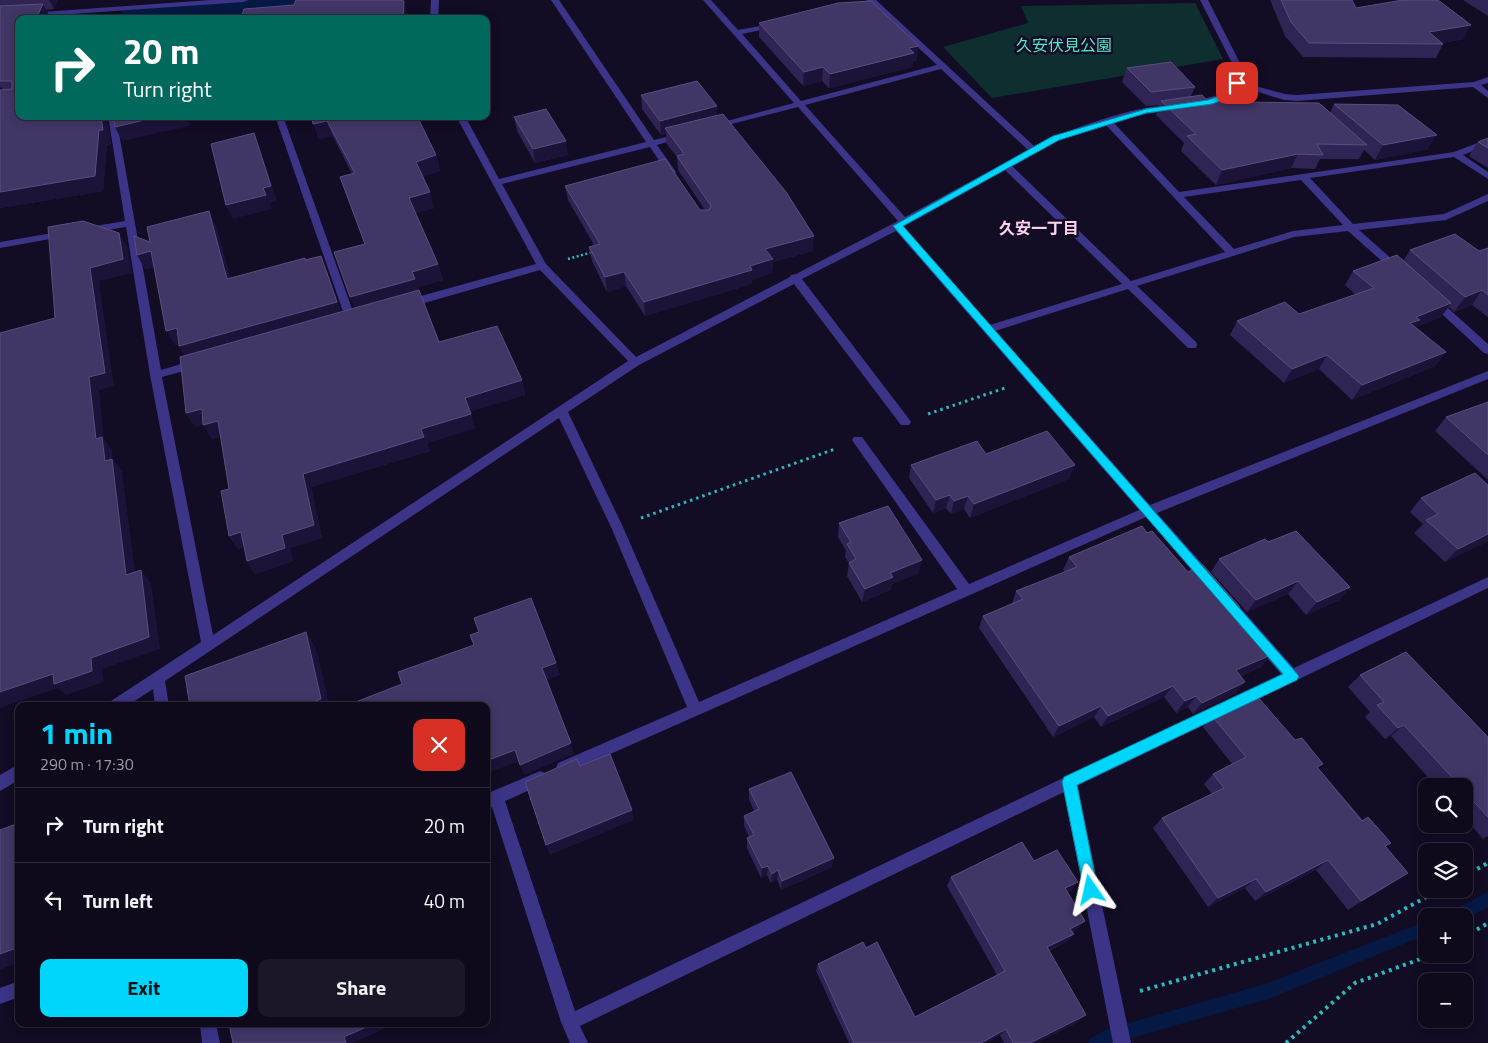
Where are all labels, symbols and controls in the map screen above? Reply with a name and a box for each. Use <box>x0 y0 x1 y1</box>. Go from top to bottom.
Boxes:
text: 20 m <box>123 24 199 78</box>
park label: 久安伏見公園 <box>1016 33 1112 57</box>
icon: right <box>40 35 105 100</box>
pin <box>1216 62 1258 104</box>
icon: arrive <box>1223 69 1251 97</box>
text: Turn right <box>123 72 212 106</box>
district label: 久安一丁目 <box>999 216 1079 240</box>
text: 1 min <box>40 710 113 756</box>
button: close <box>413 719 465 771</box>
text: 290 m · 17:30 <box>40 752 134 776</box>
map controls <box>1418 778 1473 1028</box>
button: search <box>1418 778 1473 833</box>
icon: right <box>40 811 68 839</box>
text: Turn right <box>83 811 164 840</box>
text: 20 m <box>424 811 465 840</box>
button: layers <box>1418 843 1473 898</box>
position arrow <box>1064 863 1116 915</box>
icon: left <box>40 886 68 914</box>
text: Turn left <box>83 886 153 915</box>
text: 40 m <box>424 886 465 915</box>
button: + <box>1418 908 1473 963</box>
button: Exit <box>40 959 248 1017</box>
button: Share <box>258 959 465 1017</box>
button: − <box>1418 973 1473 1028</box>

